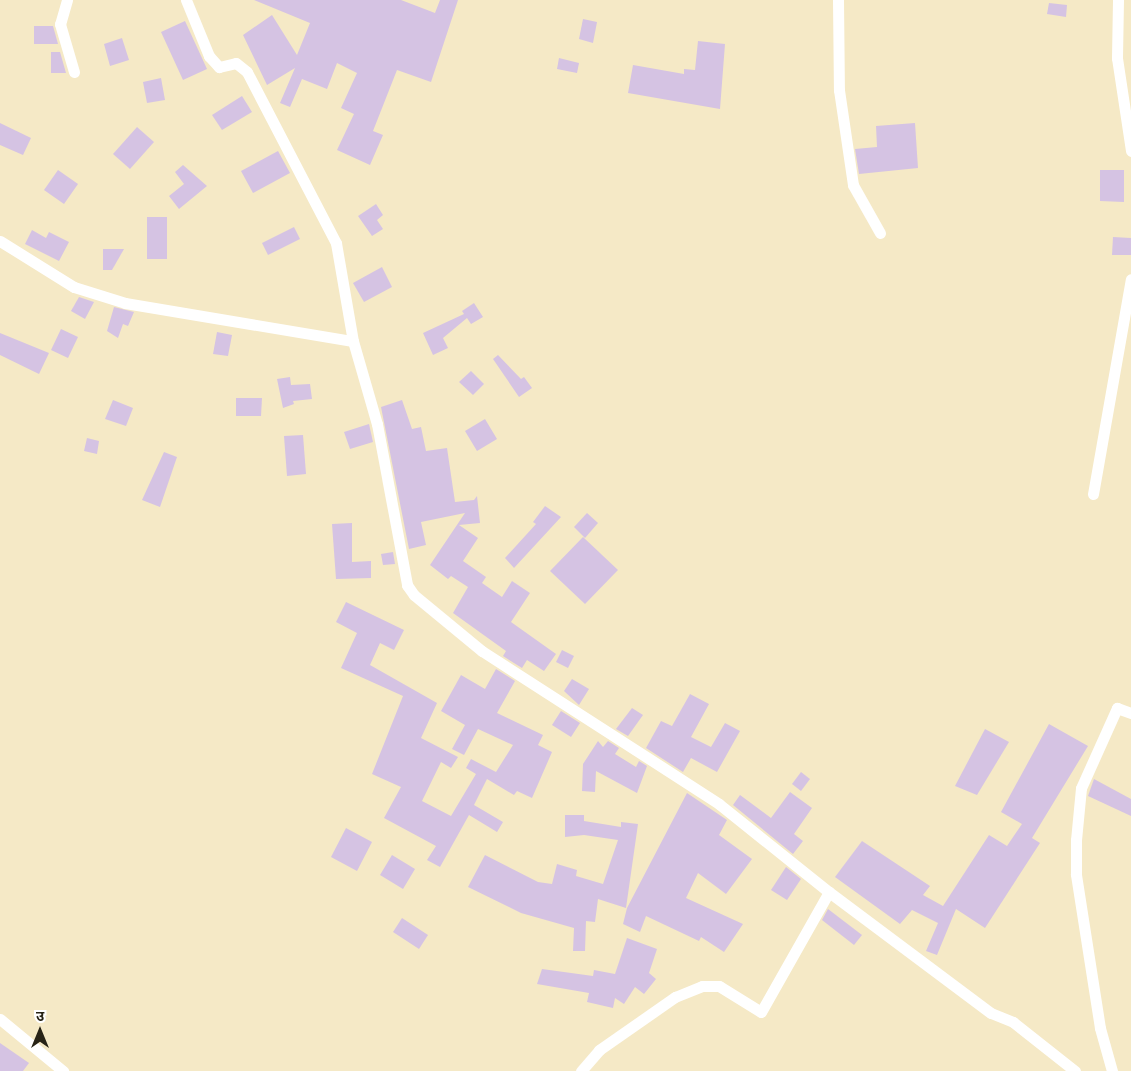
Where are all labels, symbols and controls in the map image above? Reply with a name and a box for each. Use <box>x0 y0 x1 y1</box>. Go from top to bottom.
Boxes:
north arrow <box>15 1006 65 1056</box>
text: उ <box>36 1007 44 1025</box>

